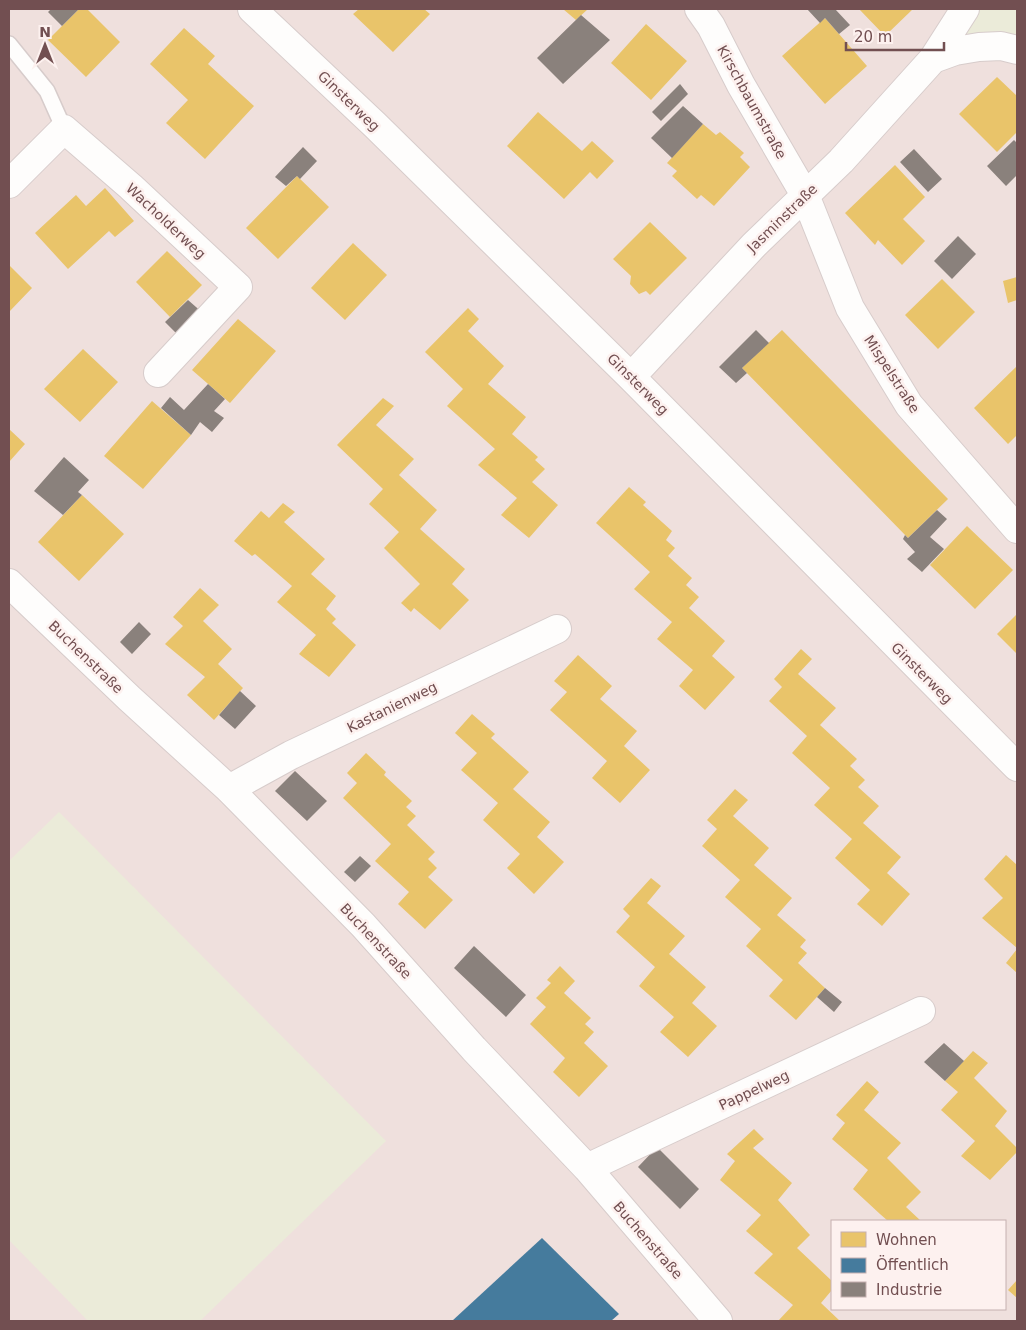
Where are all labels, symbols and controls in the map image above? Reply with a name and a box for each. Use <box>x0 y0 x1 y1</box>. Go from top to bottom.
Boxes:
north arrow <box>20 20 70 70</box>
scale bar <box>846 20 944 52</box>
text: N <box>39 24 51 40</box>
text: 20 m <box>854 28 892 46</box>
street label: Kirschbaumstraße <box>714 42 790 162</box>
street label: Ginsterweg <box>315 68 383 134</box>
street label: Wacholderweg <box>123 180 209 262</box>
street label: Jasminstraße <box>743 181 820 256</box>
street label: Mispelstraße <box>861 332 923 416</box>
street label: Ginsterweg <box>604 350 672 418</box>
street label: Buchenstraße <box>46 618 126 696</box>
street label: Ginsterweg <box>888 639 956 707</box>
street label: Kastanienweg <box>344 678 440 736</box>
street label: Buchenstraße <box>337 900 415 982</box>
street label: Pappelweg <box>716 1067 792 1113</box>
street label: Buchenstraße <box>610 1198 686 1282</box>
legend <box>831 1220 1006 1310</box>
text: Wohnen <box>876 1231 937 1249</box>
text: Öffentlich <box>876 1255 949 1274</box>
text: Industrie <box>876 1281 942 1299</box>

